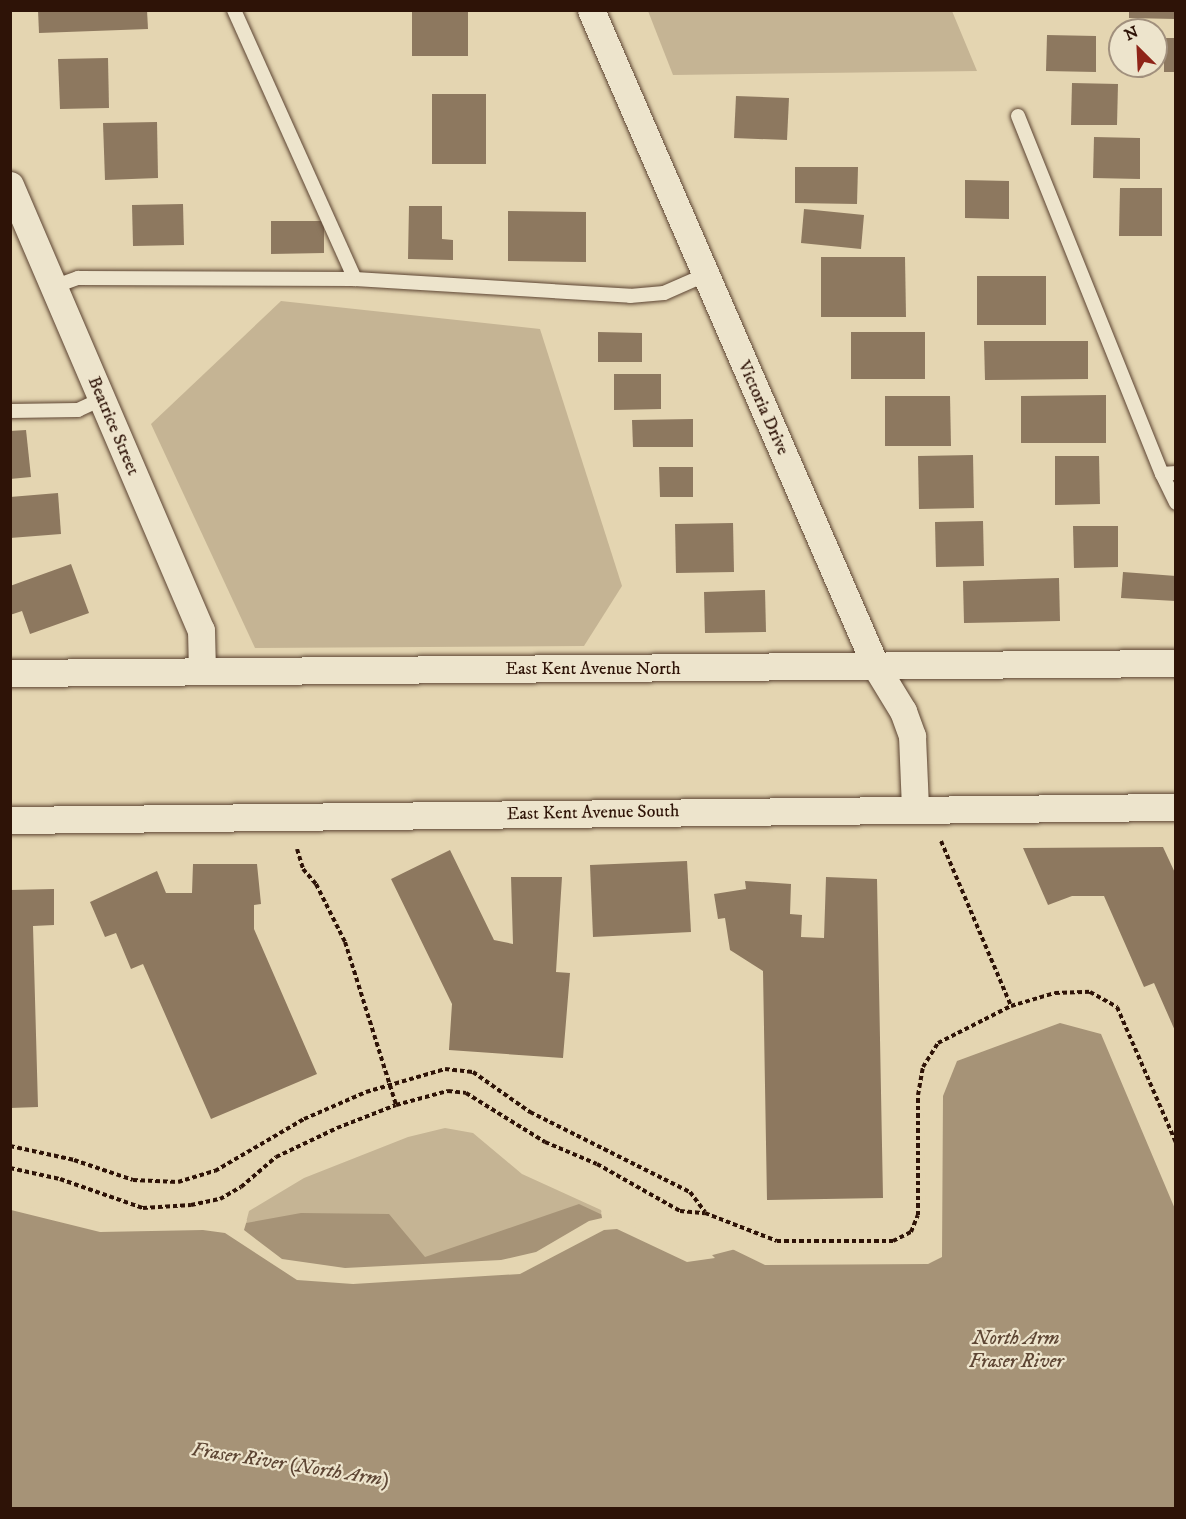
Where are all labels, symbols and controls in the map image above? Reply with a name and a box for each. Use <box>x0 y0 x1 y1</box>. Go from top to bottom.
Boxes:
north arrow <box>1108 18 1168 78</box>
text: N <box>1121 22 1142 45</box>
street label: Victoria Drive <box>733 357 793 459</box>
street label: Beatrice Street <box>82 373 144 479</box>
street label: East Kent Avenue North <box>505 658 681 680</box>
street label: East Kent Avenue South <box>506 801 680 825</box>
water label: North Arm Fraser River <box>969 1326 1063 1373</box>
water label: Fraser River (North Arm) <box>190 1438 390 1492</box>

